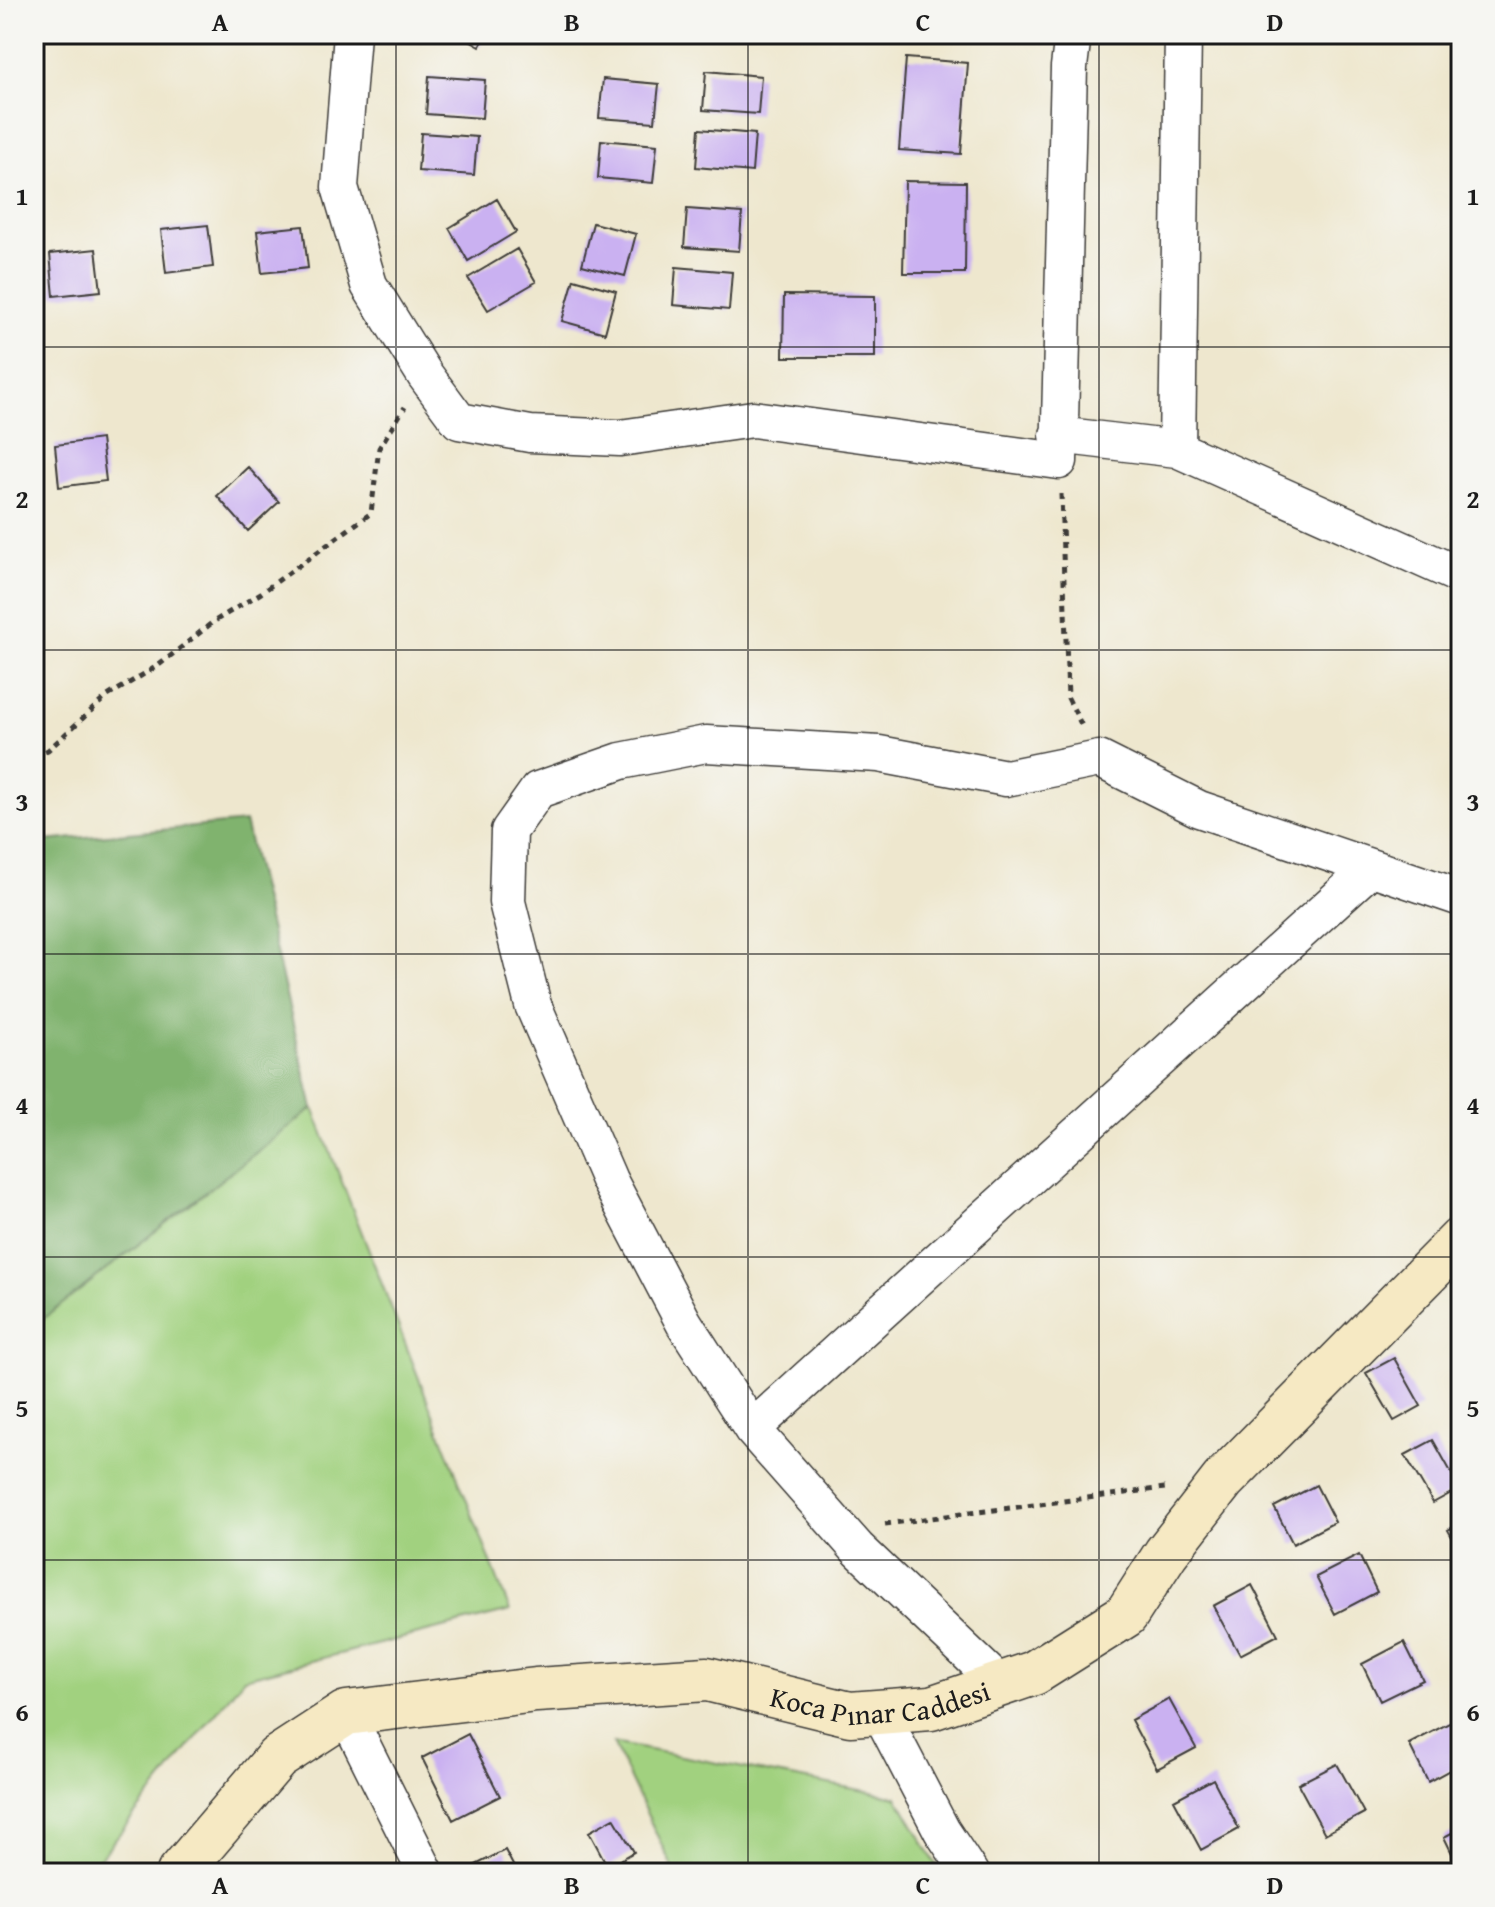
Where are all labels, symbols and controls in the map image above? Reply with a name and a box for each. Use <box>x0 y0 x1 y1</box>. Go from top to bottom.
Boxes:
text: A <box>212 2 229 41</box>
text: B <box>564 2 580 41</box>
text: C <box>916 2 930 41</box>
text: D <box>1267 2 1283 41</box>
text: 1 <box>15 176 29 215</box>
text: 1 <box>1466 176 1480 215</box>
text: 2 <box>15 479 29 518</box>
text: 2 <box>1466 479 1480 518</box>
text: 3 <box>15 782 29 821</box>
text: 3 <box>1466 782 1480 821</box>
text: 4 <box>15 1085 29 1124</box>
text: 4 <box>1466 1085 1480 1124</box>
text: 5 <box>15 1388 29 1427</box>
text: 5 <box>1466 1388 1480 1427</box>
street label: Koca Pınar Caddesi <box>767 1669 995 1735</box>
text: 6 <box>15 1692 29 1731</box>
text: 6 <box>1466 1692 1480 1731</box>
text: A <box>212 1865 229 1904</box>
text: B <box>564 1865 580 1904</box>
text: C <box>916 1865 930 1904</box>
text: D <box>1267 1865 1283 1904</box>

